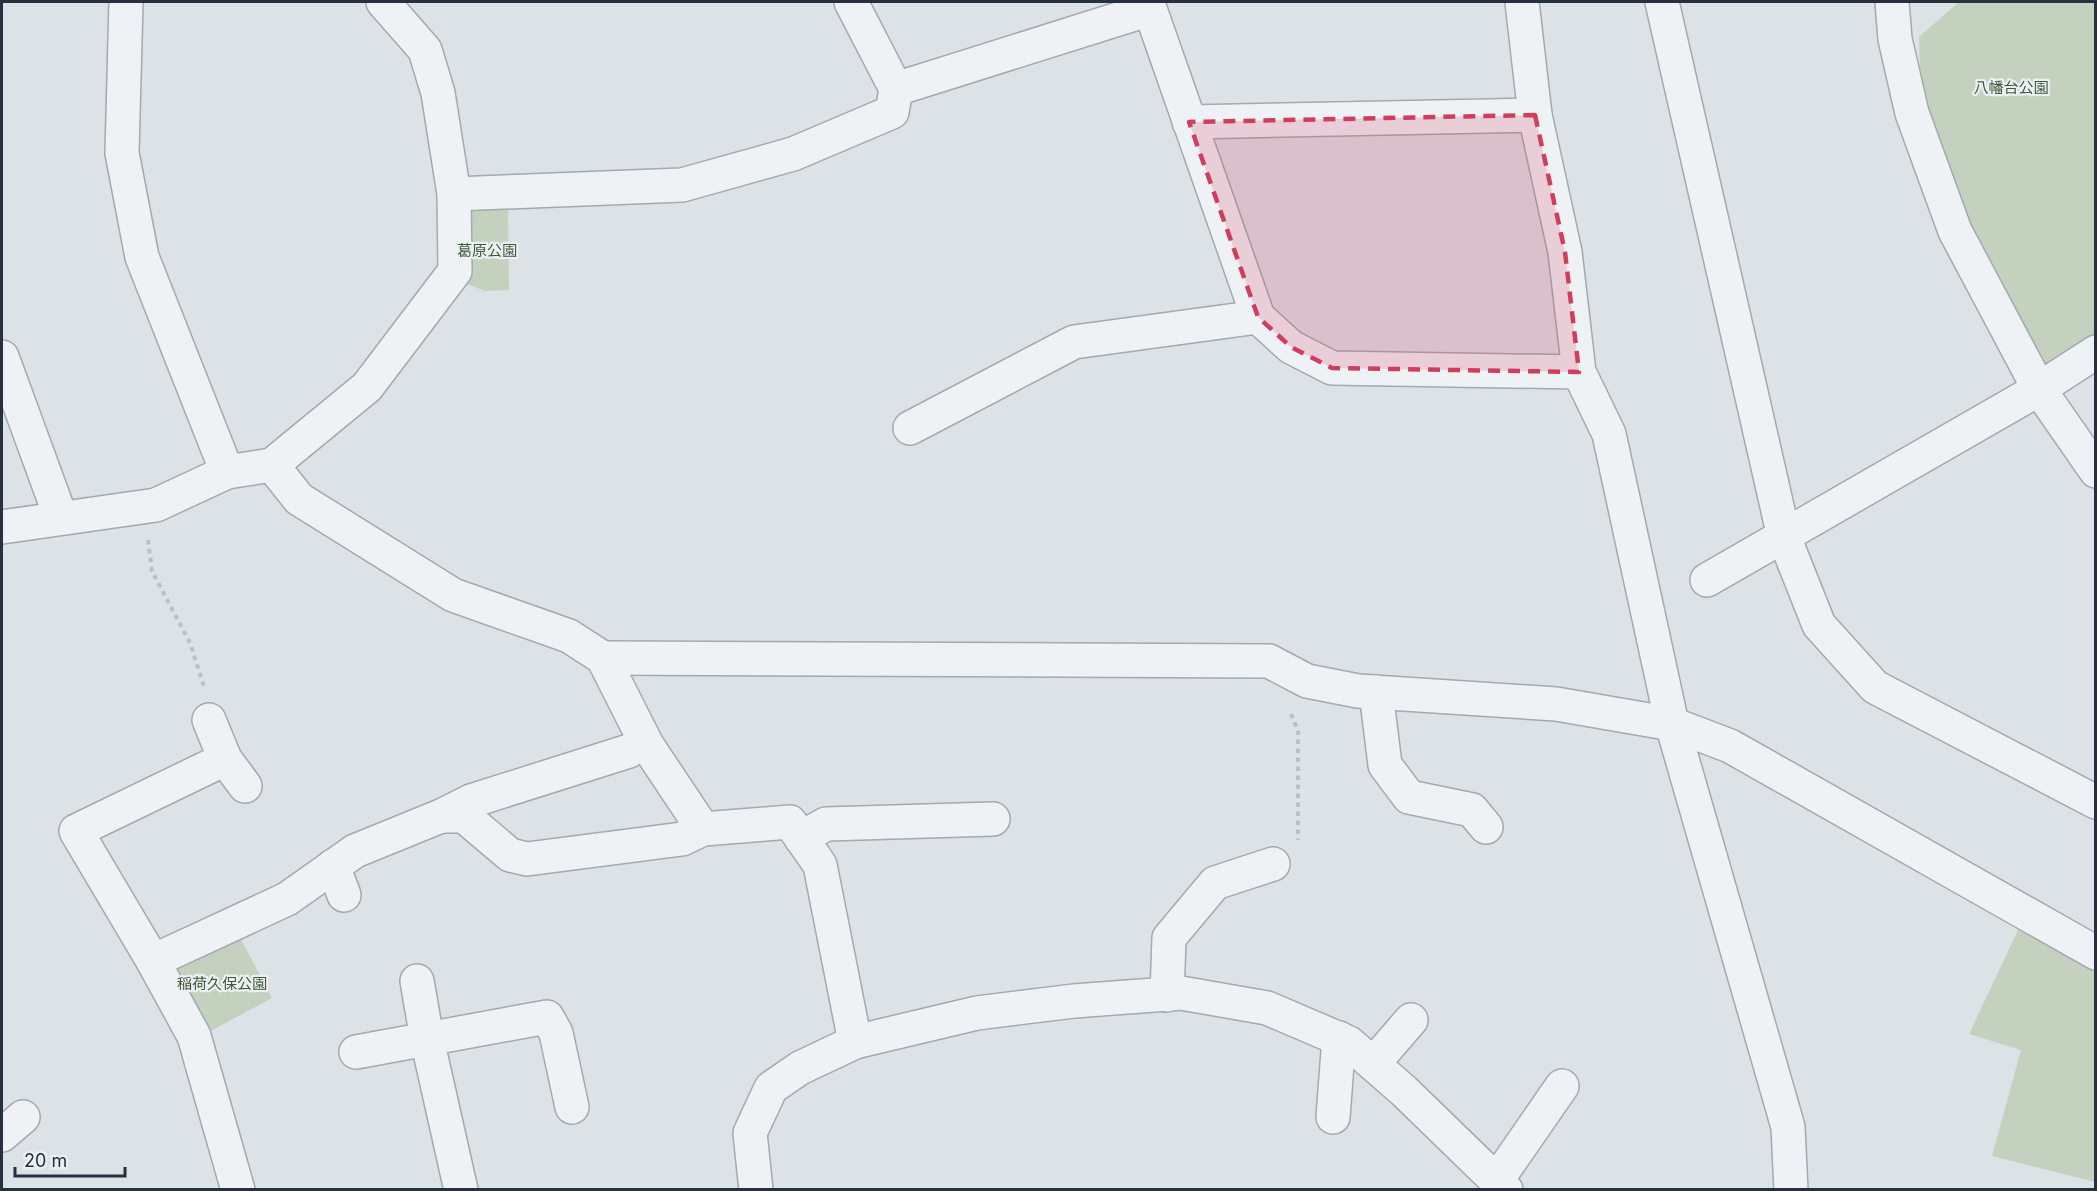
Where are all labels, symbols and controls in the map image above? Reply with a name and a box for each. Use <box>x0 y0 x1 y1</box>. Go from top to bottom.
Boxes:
park label: 八幡台公園 <box>1973 78 2049 97</box>
park label: 葛原公園 <box>457 241 517 260</box>
park label: 稲荷久保公園 <box>177 974 267 993</box>
scale bar <box>15 1140 124 1178</box>
text: 20 m <box>24 1150 67 1171</box>

